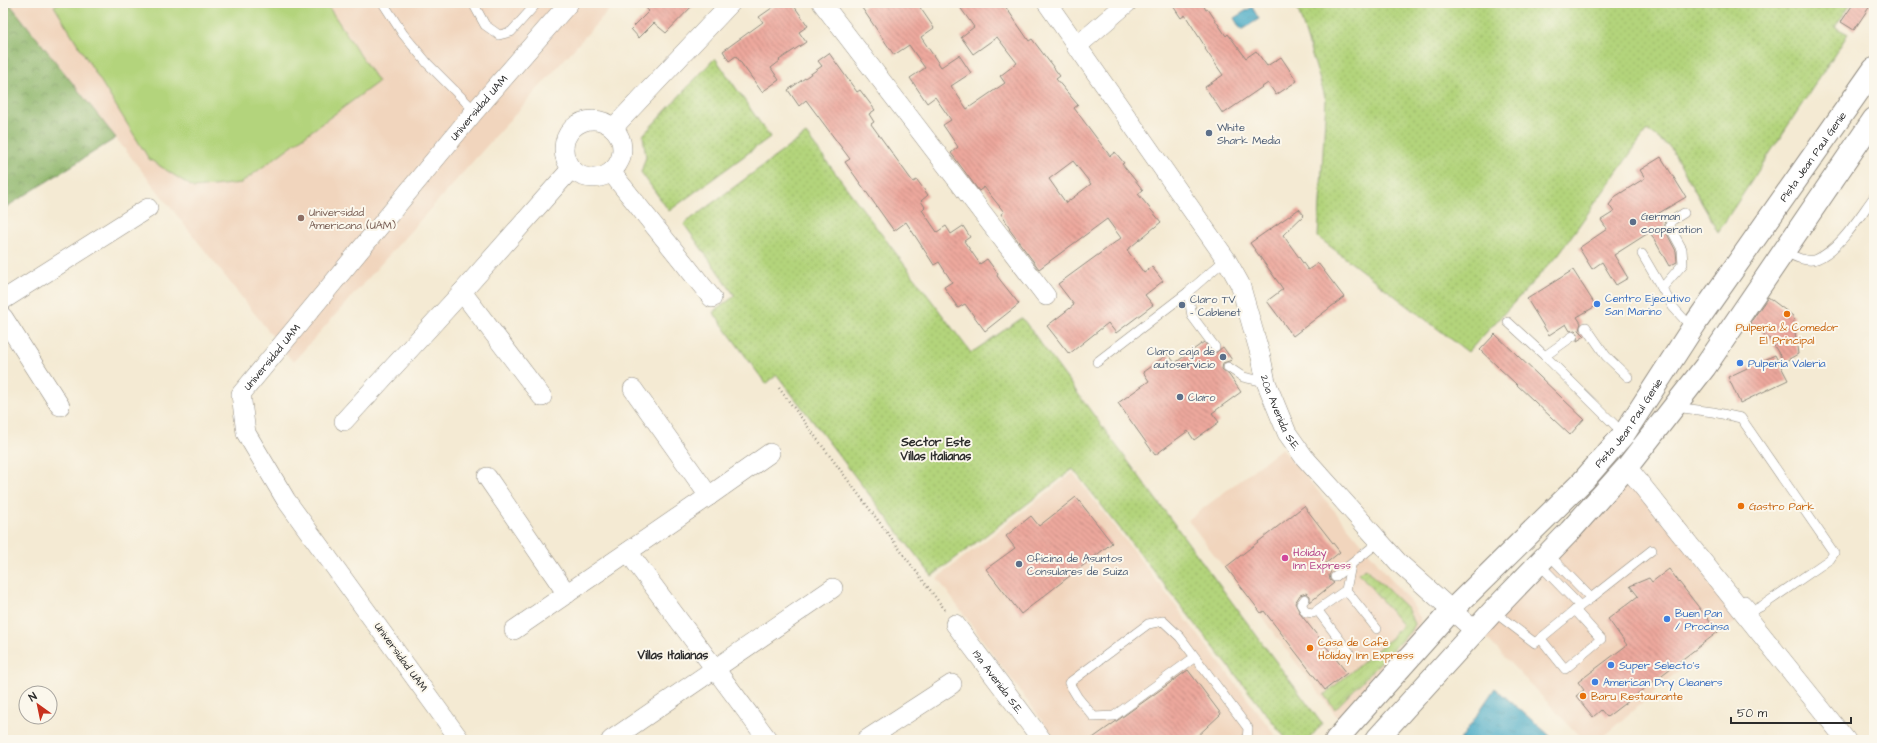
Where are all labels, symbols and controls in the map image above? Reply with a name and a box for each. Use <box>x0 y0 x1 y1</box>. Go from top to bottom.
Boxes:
street label: Universidad UAM <box>446 71 511 144</box>
street label: Pista Jean Paul Genie <box>1776 108 1849 205</box>
place label: White Shark Media <box>1217 120 1281 148</box>
marker: White Shark Media <box>1204 128 1214 138</box>
place label: Universidad Americana (UAM) <box>309 205 396 233</box>
place label: German cooperation <box>1641 209 1702 237</box>
marker: Universidad Americana (UAM) <box>296 213 306 223</box>
marker: German cooperation <box>1628 217 1638 227</box>
place label: Centro Ejecutivo San Marino <box>1605 291 1691 319</box>
place label: Claro TV - Cablenet <box>1190 292 1242 320</box>
marker: Centro Ejecutivo San Marino <box>1592 299 1602 309</box>
marker: Claro TV - Cablenet <box>1177 300 1187 310</box>
marker: Pulpería & Comedor El Principal <box>1782 309 1792 319</box>
street label: Universidad UAM <box>240 320 304 393</box>
place label: Pulpería & Comedor El Principal <box>1736 320 1838 348</box>
place label: Claro caja de autoservicio <box>1147 344 1216 372</box>
marker: Claro caja de autoservicio <box>1218 352 1228 362</box>
place label: Pulpería Valeria <box>1748 356 1826 371</box>
marker: Pulpería Valeria <box>1735 358 1745 368</box>
street label: 20a Avenida S.E. <box>1257 373 1304 453</box>
street label: Pista Jean Paul Genie <box>1591 375 1666 471</box>
place label: Claro <box>1188 390 1216 405</box>
marker: Claro <box>1175 392 1185 402</box>
district label: Sector Este Villas Italianas <box>900 434 971 465</box>
place label: Gastro Park <box>1749 499 1815 514</box>
marker: Gastro Park <box>1736 501 1746 511</box>
place label: Holiday Inn Express <box>1293 545 1351 573</box>
place label: Oficina de Asuntos Consulares de Suiza <box>1027 551 1129 579</box>
marker: Holiday Inn Express <box>1280 553 1290 563</box>
marker: Oficina de Asuntos Consulares de Suiza <box>1014 559 1024 569</box>
place label: Buen Pan / Procinsa <box>1675 606 1729 634</box>
marker: Buen Pan / Procinsa <box>1662 614 1672 624</box>
street label: Universidad UAM <box>371 619 431 695</box>
place label: Casa de Café Holiday Inn Express <box>1318 635 1414 664</box>
marker: Casa de Café Holiday Inn Express <box>1305 643 1315 653</box>
district label: Villas Italianas <box>637 647 708 664</box>
street label: 19a Avenida S.E. <box>969 647 1027 717</box>
place label: Super Selecto's <box>1619 658 1700 673</box>
marker: Super Selecto's <box>1606 660 1616 670</box>
place label: American Dry Cleaners <box>1603 675 1723 691</box>
marker: American Dry Cleaners <box>1590 677 1600 687</box>
north arrow <box>18 685 58 725</box>
text: N <box>26 689 40 705</box>
place label: Baru Restaurante <box>1591 689 1683 704</box>
marker: Baru Restaurante <box>1578 691 1588 701</box>
scale bar <box>1731 699 1851 725</box>
text: 50 m <box>1737 705 1768 722</box>

